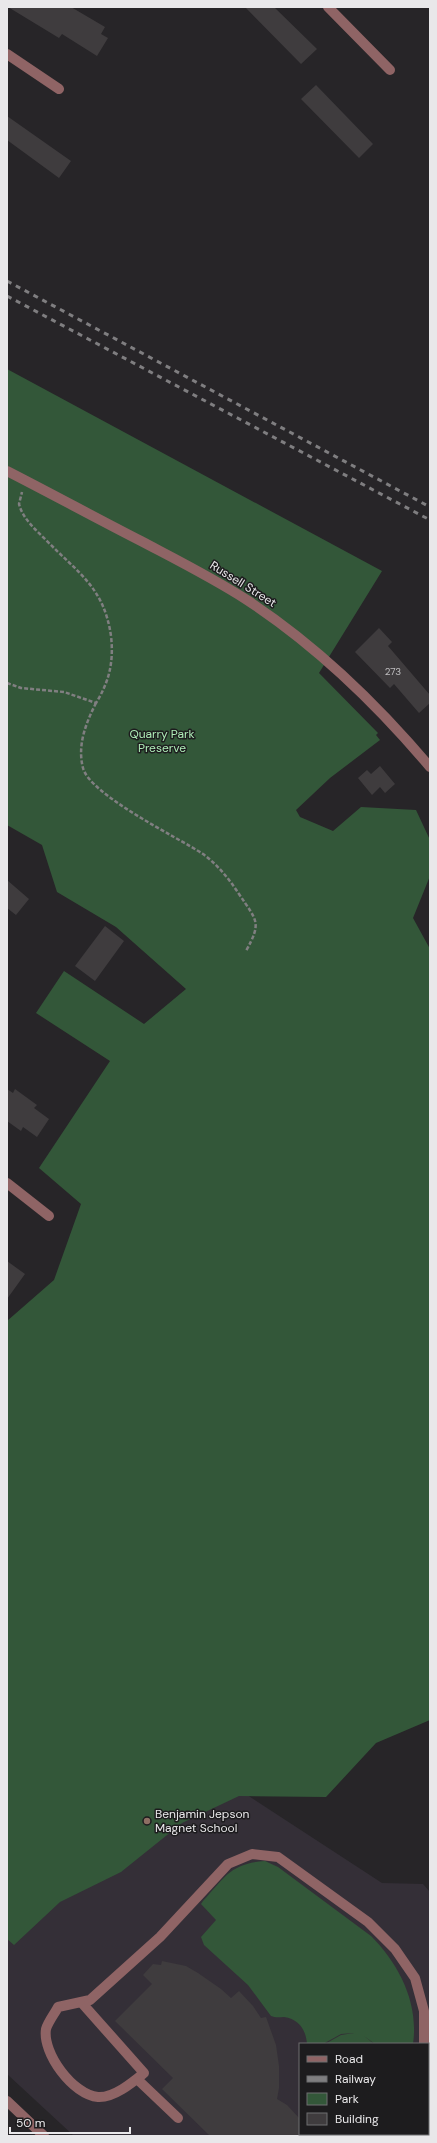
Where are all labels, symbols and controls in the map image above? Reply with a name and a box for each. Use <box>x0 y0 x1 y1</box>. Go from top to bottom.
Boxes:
street label: Russell Street <box>207 557 279 611</box>
house number: 273 <box>385 665 401 678</box>
park label: Quarry Park Preserve <box>129 726 195 756</box>
place label: Benjamin Jepson Magnet School <box>155 1806 250 1836</box>
marker: Benjamin Jepson Magnet School <box>142 1816 152 1826</box>
legend <box>299 2043 429 2135</box>
text: Road <box>335 2051 363 2067</box>
text: Railway <box>335 2071 376 2087</box>
text: Park <box>335 2091 359 2107</box>
scale bar <box>10 2109 130 2135</box>
text: Building <box>335 2111 379 2127</box>
text: 50 m <box>16 2115 45 2131</box>

